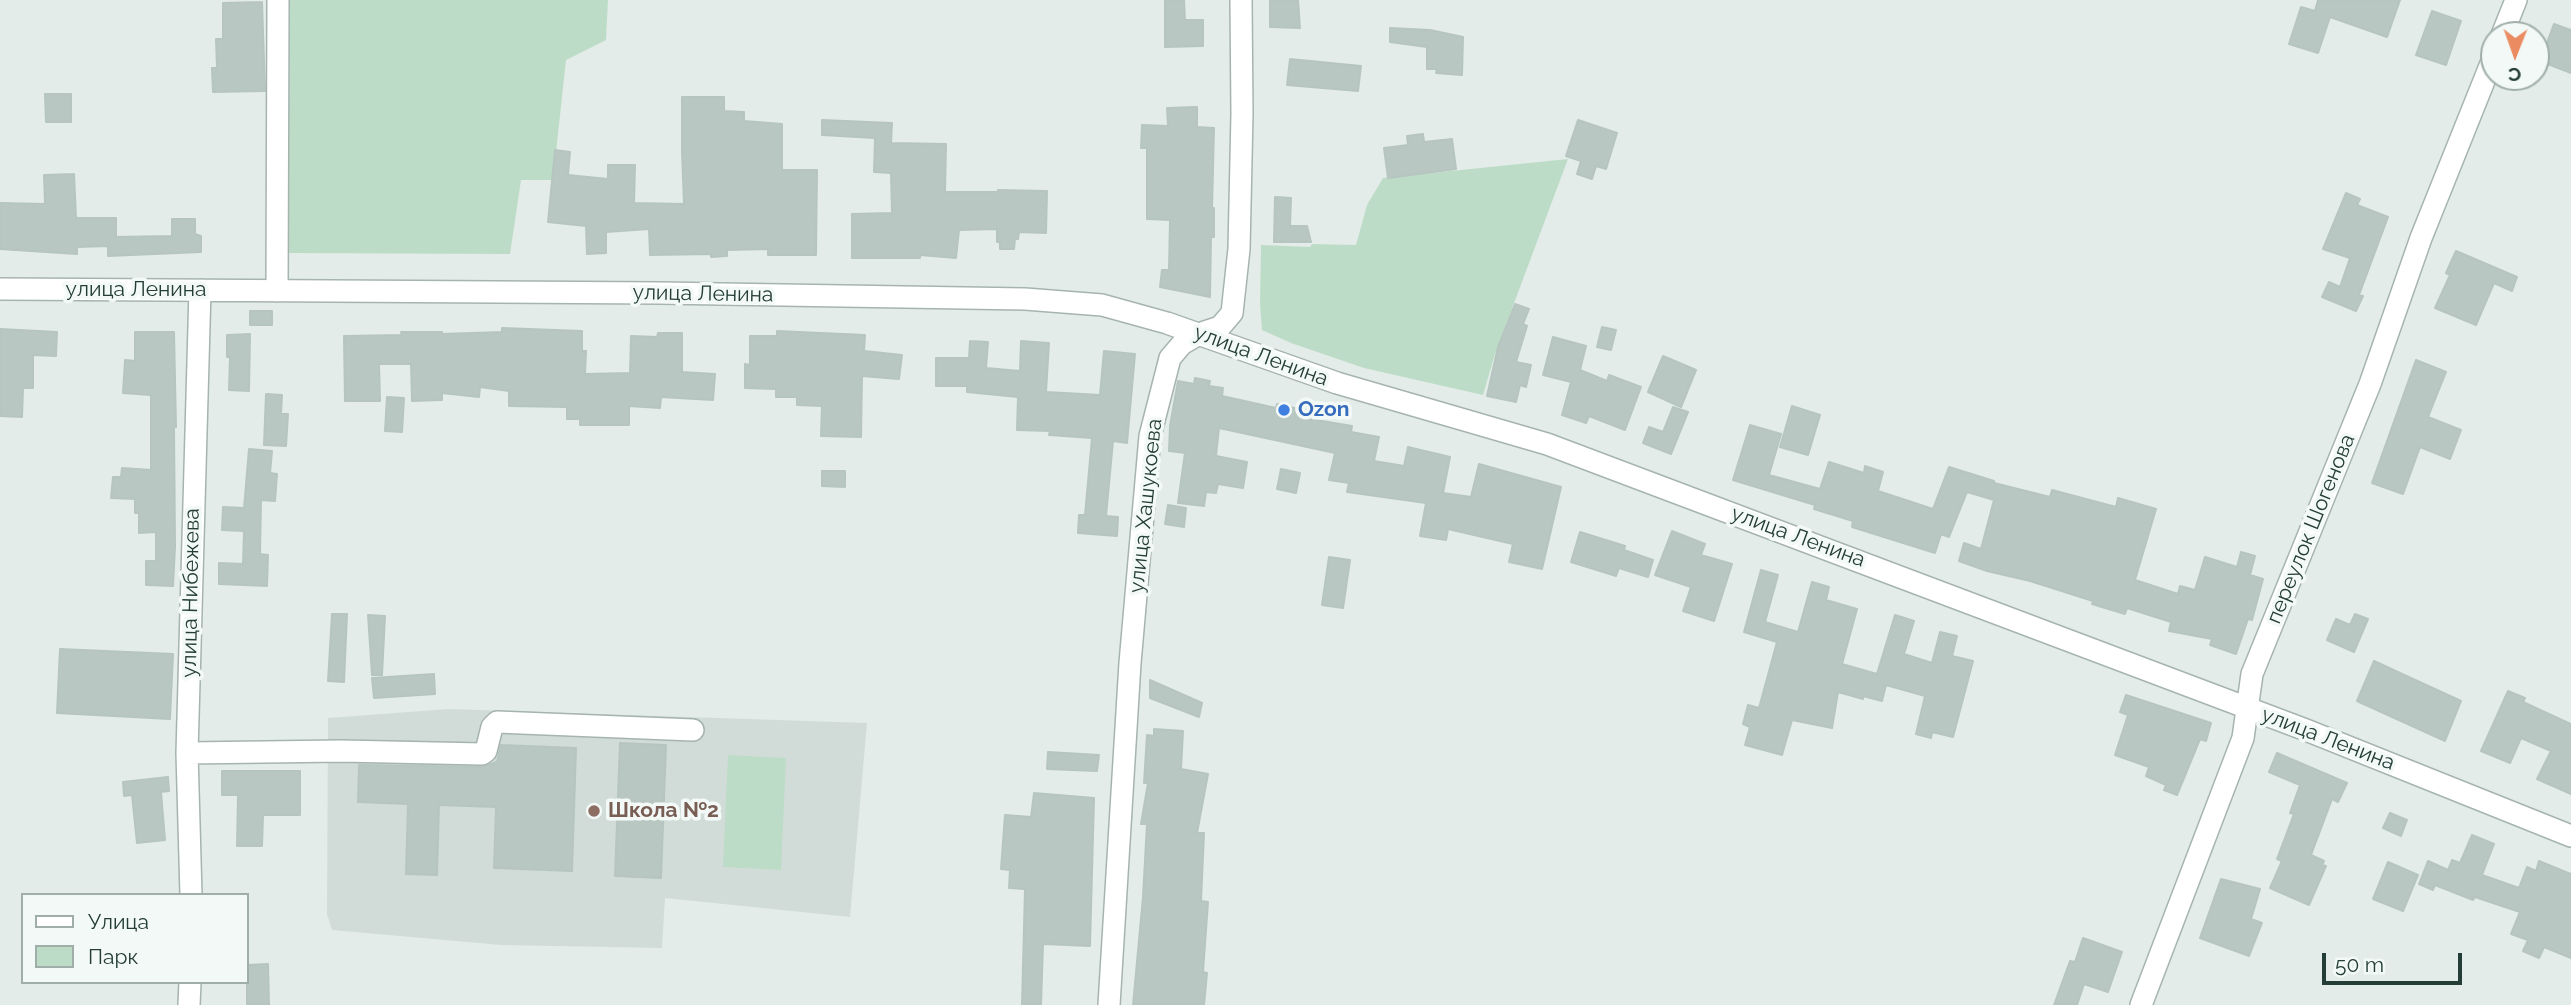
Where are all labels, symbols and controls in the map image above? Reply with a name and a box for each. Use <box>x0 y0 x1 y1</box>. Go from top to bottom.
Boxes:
north arrow <box>2480 21 2550 91</box>
text: С <box>2508 64 2521 86</box>
street label: улица Ленина <box>66 277 206 303</box>
street label: улица Ленина <box>632 280 774 308</box>
street label: улица Ленина <box>1191 320 1331 392</box>
place label: Ozon <box>1298 397 1349 423</box>
marker: Ozon <box>1276 402 1292 418</box>
street label: улица Хашукоева <box>1124 417 1168 595</box>
street label: переулок Шогенова <box>2261 431 2361 627</box>
street label: улица Ленина <box>1728 501 1868 573</box>
street label: улица Нибежева <box>177 508 205 678</box>
street label: улица Ленина <box>2258 702 2398 776</box>
place label: Школа №2 <box>608 798 719 824</box>
marker: Школа №2 <box>586 803 602 819</box>
legend <box>21 893 248 984</box>
text: Улица <box>88 909 149 934</box>
scale bar <box>2326 939 2466 983</box>
text: Парк <box>88 944 138 969</box>
text: 50 m <box>2335 952 2384 977</box>

